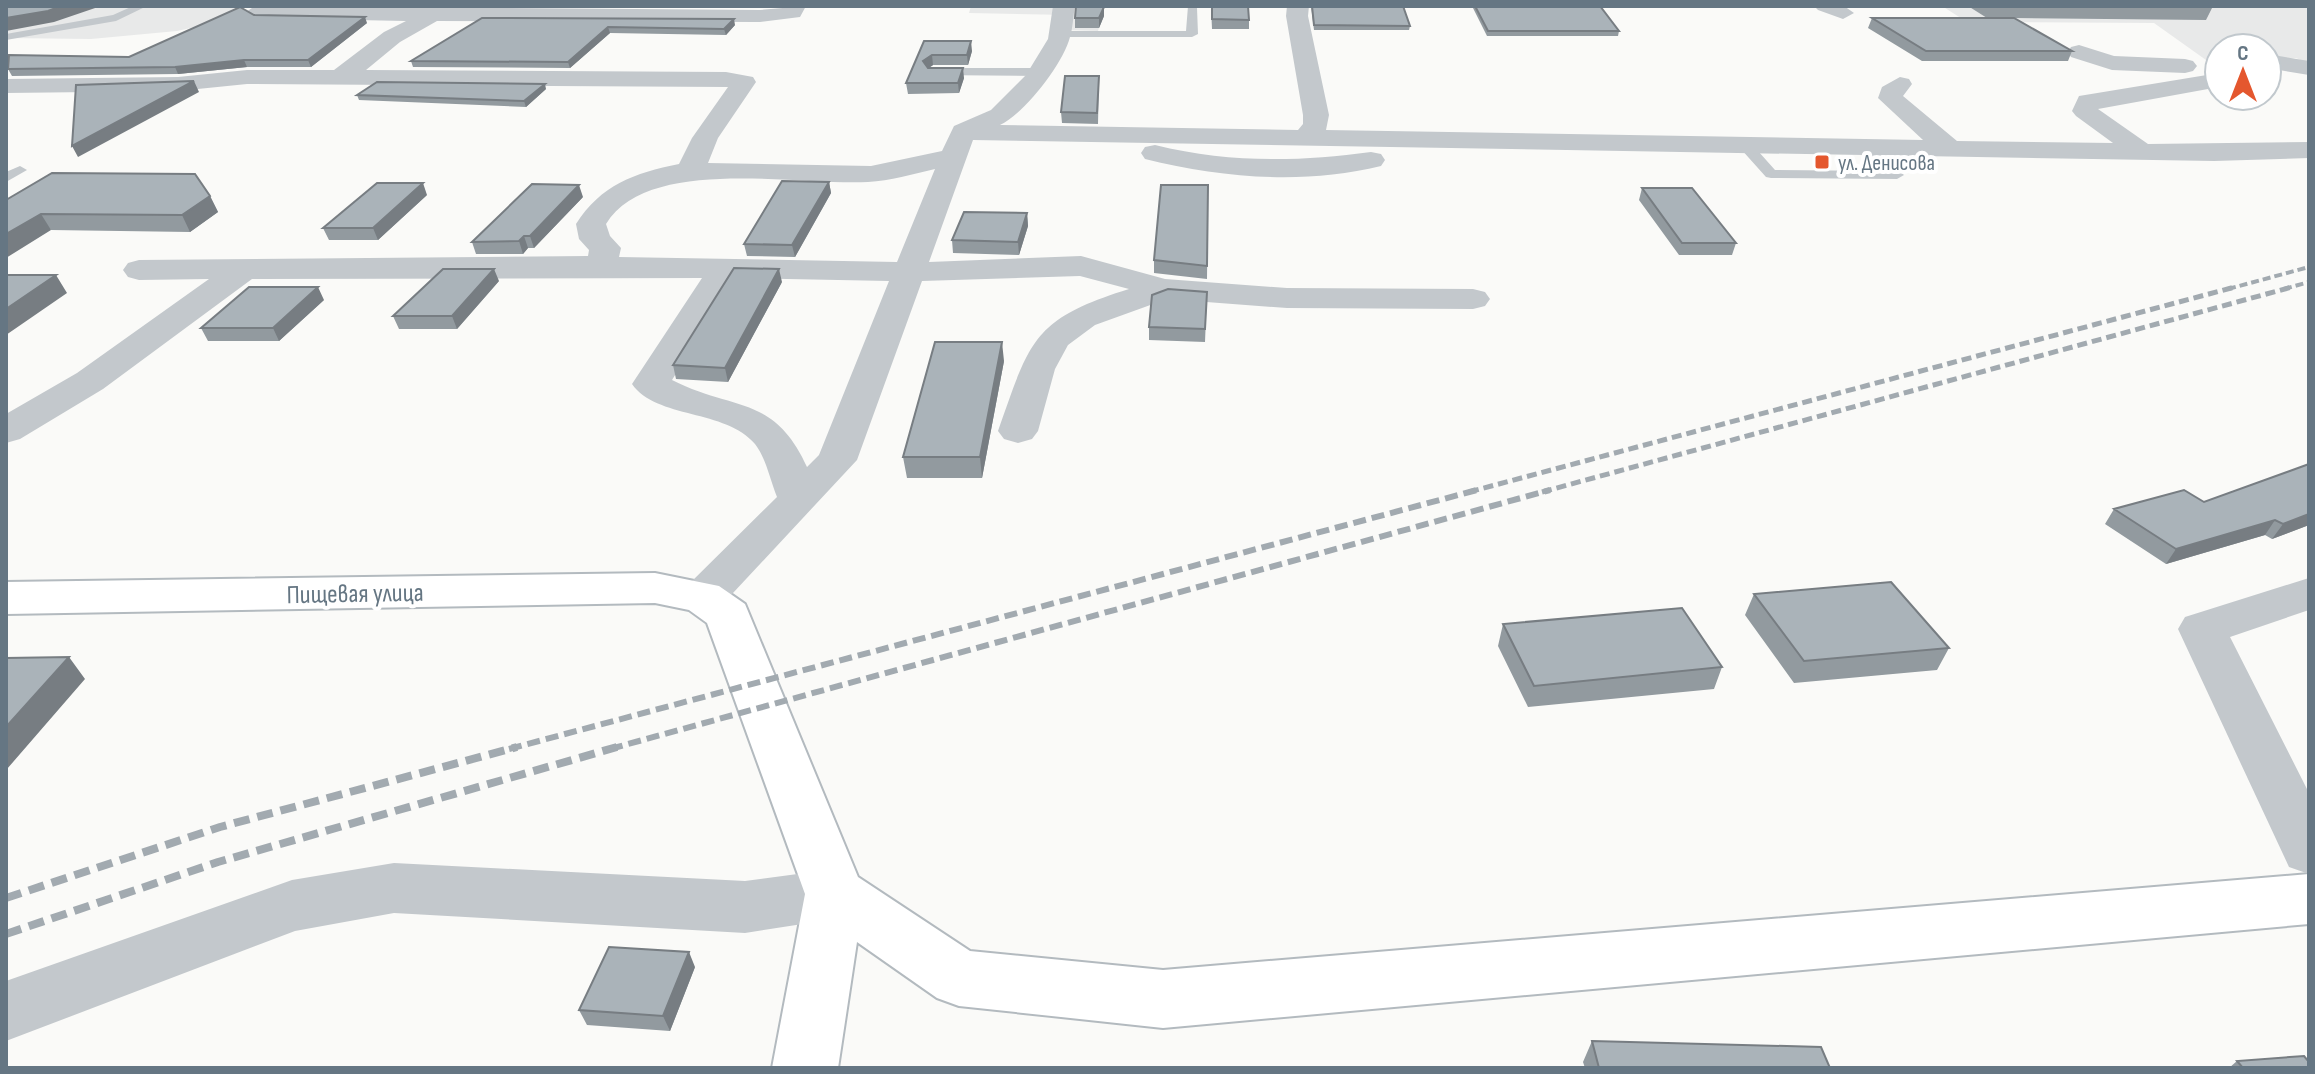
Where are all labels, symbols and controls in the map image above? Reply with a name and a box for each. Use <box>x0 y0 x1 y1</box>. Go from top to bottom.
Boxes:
north arrow <box>2203 32 2283 112</box>
text: С <box>2237 40 2249 67</box>
place label: ул. Денисова <box>1838 150 1935 177</box>
marker: ул. Денисова <box>1813 153 1831 171</box>
street label: Пищевая улица <box>286 578 424 611</box>

